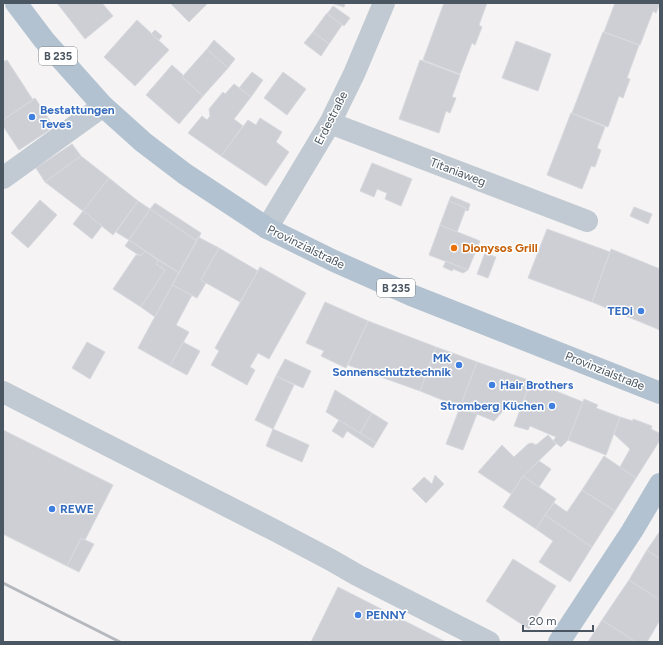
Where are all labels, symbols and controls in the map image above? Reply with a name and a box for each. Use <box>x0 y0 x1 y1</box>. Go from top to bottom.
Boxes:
road number: B 235 <box>39 47 77 65</box>
street label: Erdestraße <box>312 88 351 147</box>
place label: Bestattungen Teves <box>40 103 115 131</box>
marker: Bestattungen Teves <box>27 112 37 122</box>
street label: Titaniaweg <box>428 155 488 189</box>
street label: Provinzialstraße <box>265 222 347 272</box>
place label: Dionysos Grill <box>462 241 538 255</box>
marker: Dionysos Grill <box>449 243 459 253</box>
road number: B 235 <box>377 279 415 297</box>
place label: TEDi <box>607 304 633 318</box>
marker: TEDi <box>636 306 646 316</box>
street label: Provinzialstraße <box>563 349 647 393</box>
place label: MK Sonnenschutztechnik <box>332 351 452 379</box>
marker: MK Sonnenschutztechnik <box>454 360 464 370</box>
place label: Hair Brothers <box>500 378 574 392</box>
marker: Hair Brothers <box>487 380 497 390</box>
place label: Stromberg Küchen <box>440 399 544 413</box>
marker: Stromberg Küchen <box>547 401 557 411</box>
place label: REWE <box>60 502 94 516</box>
marker: REWE <box>47 504 57 514</box>
scale bar <box>523 607 593 633</box>
place label: PENNY <box>366 608 407 622</box>
marker: PENNY <box>353 610 363 620</box>
text: 20 m <box>529 614 557 628</box>

